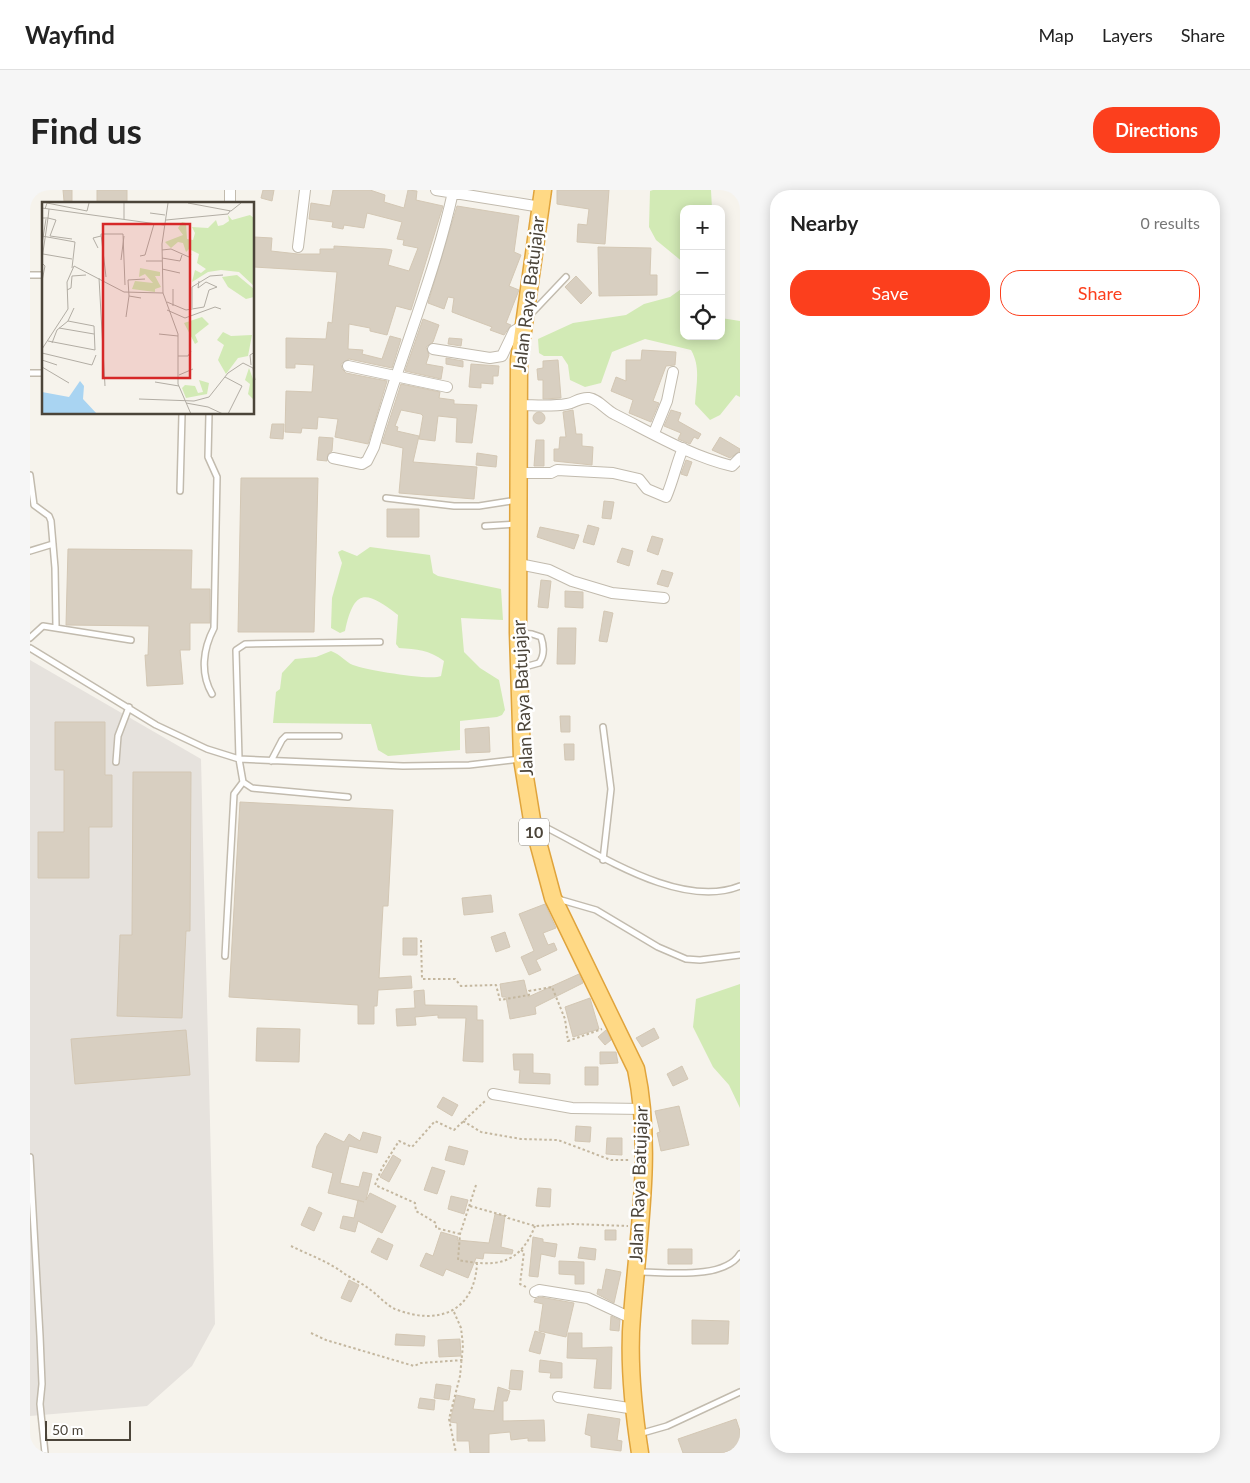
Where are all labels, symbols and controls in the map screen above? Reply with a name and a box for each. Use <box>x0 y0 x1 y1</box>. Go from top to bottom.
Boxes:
text: Wayfind <box>25 20 115 49</box>
text: Map <box>1038 24 1074 46</box>
text: Layers <box>1102 24 1153 46</box>
text: Share <box>1181 24 1225 46</box>
button: Directions <box>1093 107 1220 153</box>
text: Find us <box>30 109 142 151</box>
inset map <box>42 202 255 415</box>
map controls <box>680 205 725 340</box>
button: + <box>680 205 725 250</box>
text: Nearby <box>790 210 858 235</box>
text: 0 results <box>1140 213 1200 232</box>
street label: Jalan Raya Batujajar <box>508 214 549 373</box>
button: − <box>680 250 725 295</box>
button: Save <box>790 270 990 316</box>
button: Share <box>1000 270 1200 316</box>
button: locate <box>680 295 725 340</box>
street label: Jalan Raya Batujajar <box>507 619 537 777</box>
road number: 10 <box>519 818 549 846</box>
street label: Jalan Raya Batujajar <box>624 1105 652 1263</box>
scale bar <box>45 1418 131 1441</box>
text: 50 m <box>52 1421 83 1438</box>

